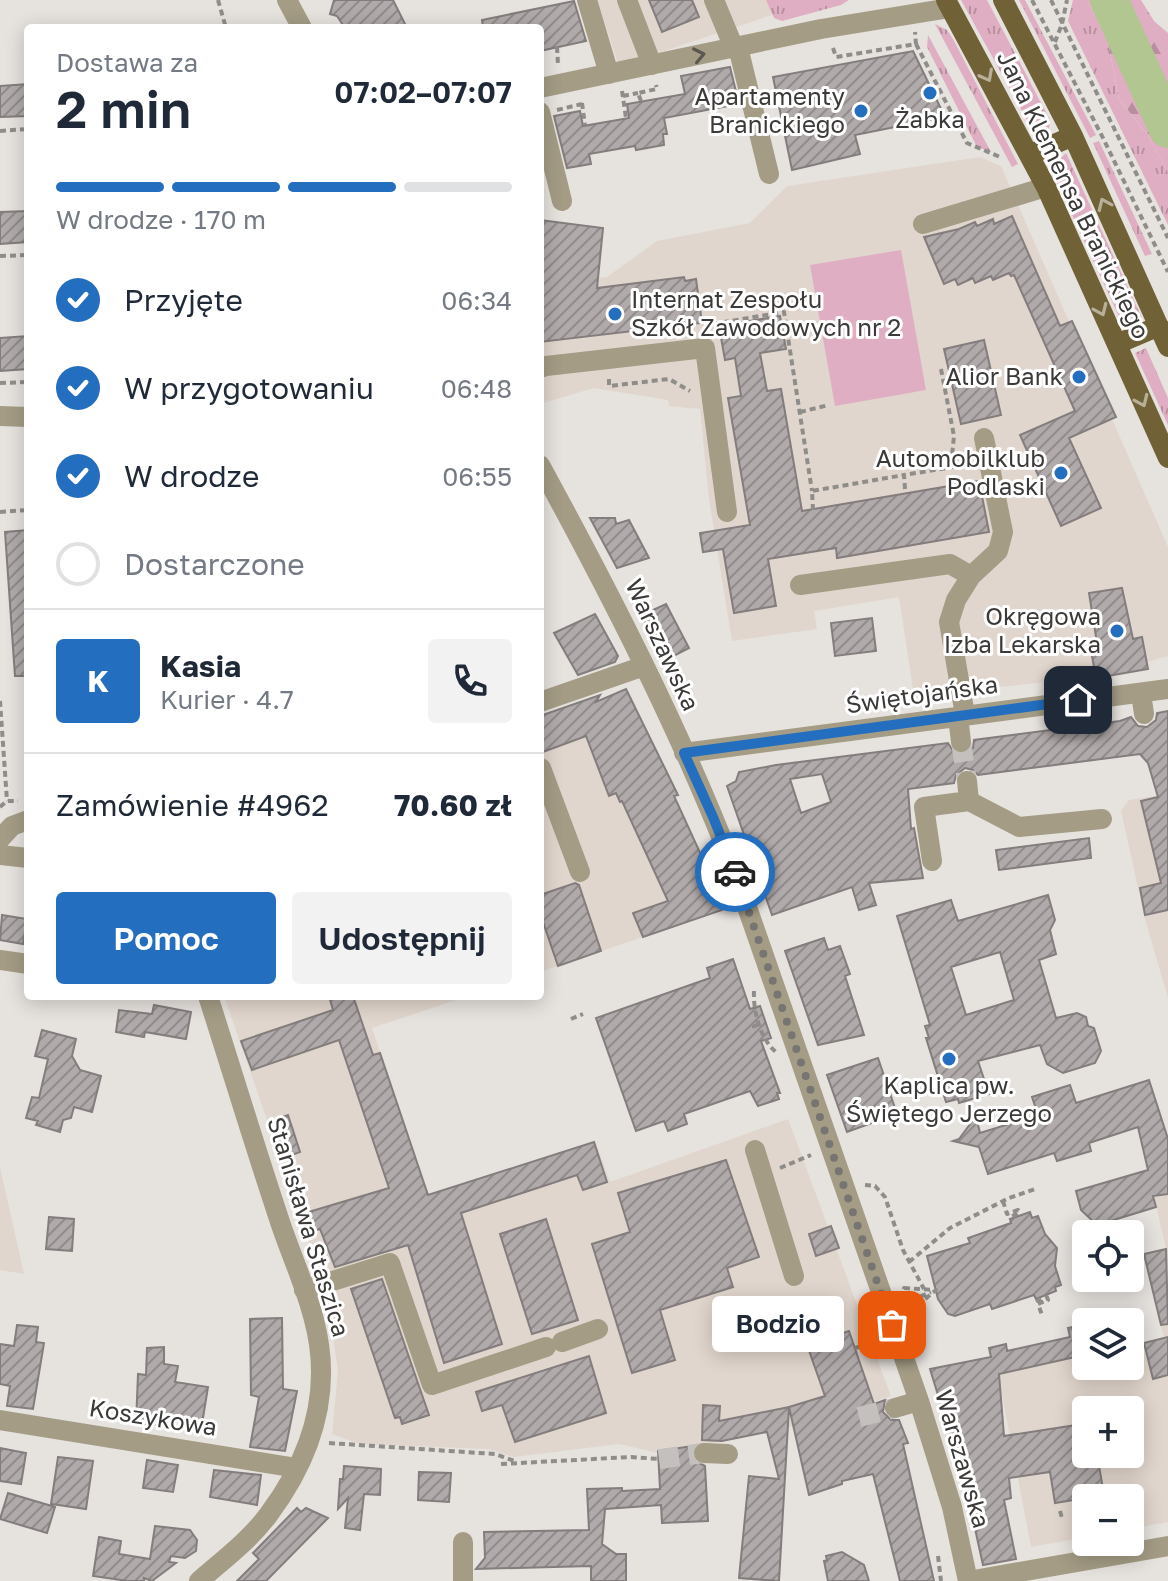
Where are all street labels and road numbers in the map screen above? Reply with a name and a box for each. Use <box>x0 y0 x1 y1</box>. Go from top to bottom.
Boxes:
street label: Jana Klemensa Branickiego <box>992 45 1157 343</box>
street label: Warszawska <box>620 574 707 715</box>
street label: Świętojańska <box>844 668 1000 719</box>
street label: Stanisława Staszica <box>262 1113 357 1340</box>
street label: Warszawska <box>930 1386 997 1531</box>
street label: Koszykowa <box>87 1392 219 1441</box>

